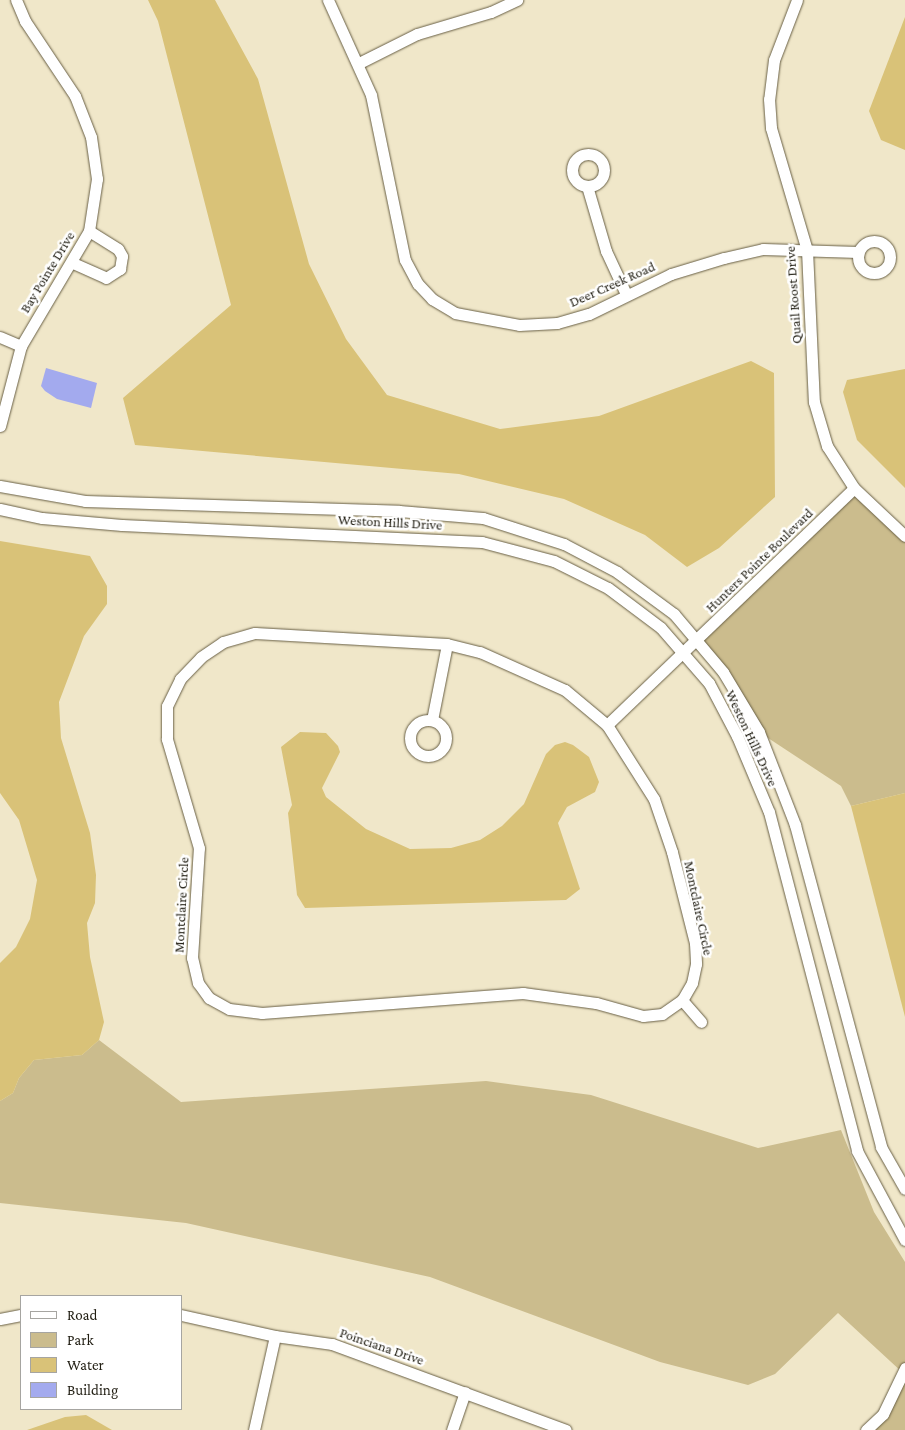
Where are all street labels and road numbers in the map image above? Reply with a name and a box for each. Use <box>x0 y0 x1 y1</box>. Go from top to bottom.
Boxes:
street label: Bay Pointe Drive <box>16 228 78 316</box>
street label: Quail Roost Drive <box>781 246 805 344</box>
street label: Deer Creek Road <box>566 258 658 310</box>
street label: Hunters Pointe Boulevard <box>702 504 816 616</box>
street label: Weston Hills Drive <box>337 511 443 533</box>
street label: Weston Hills Drive <box>722 687 782 789</box>
street label: Montclaire Circle <box>170 857 192 953</box>
street label: Montclaire Circle <box>681 859 717 957</box>
street label: Poinciana Drive <box>338 1324 426 1368</box>

